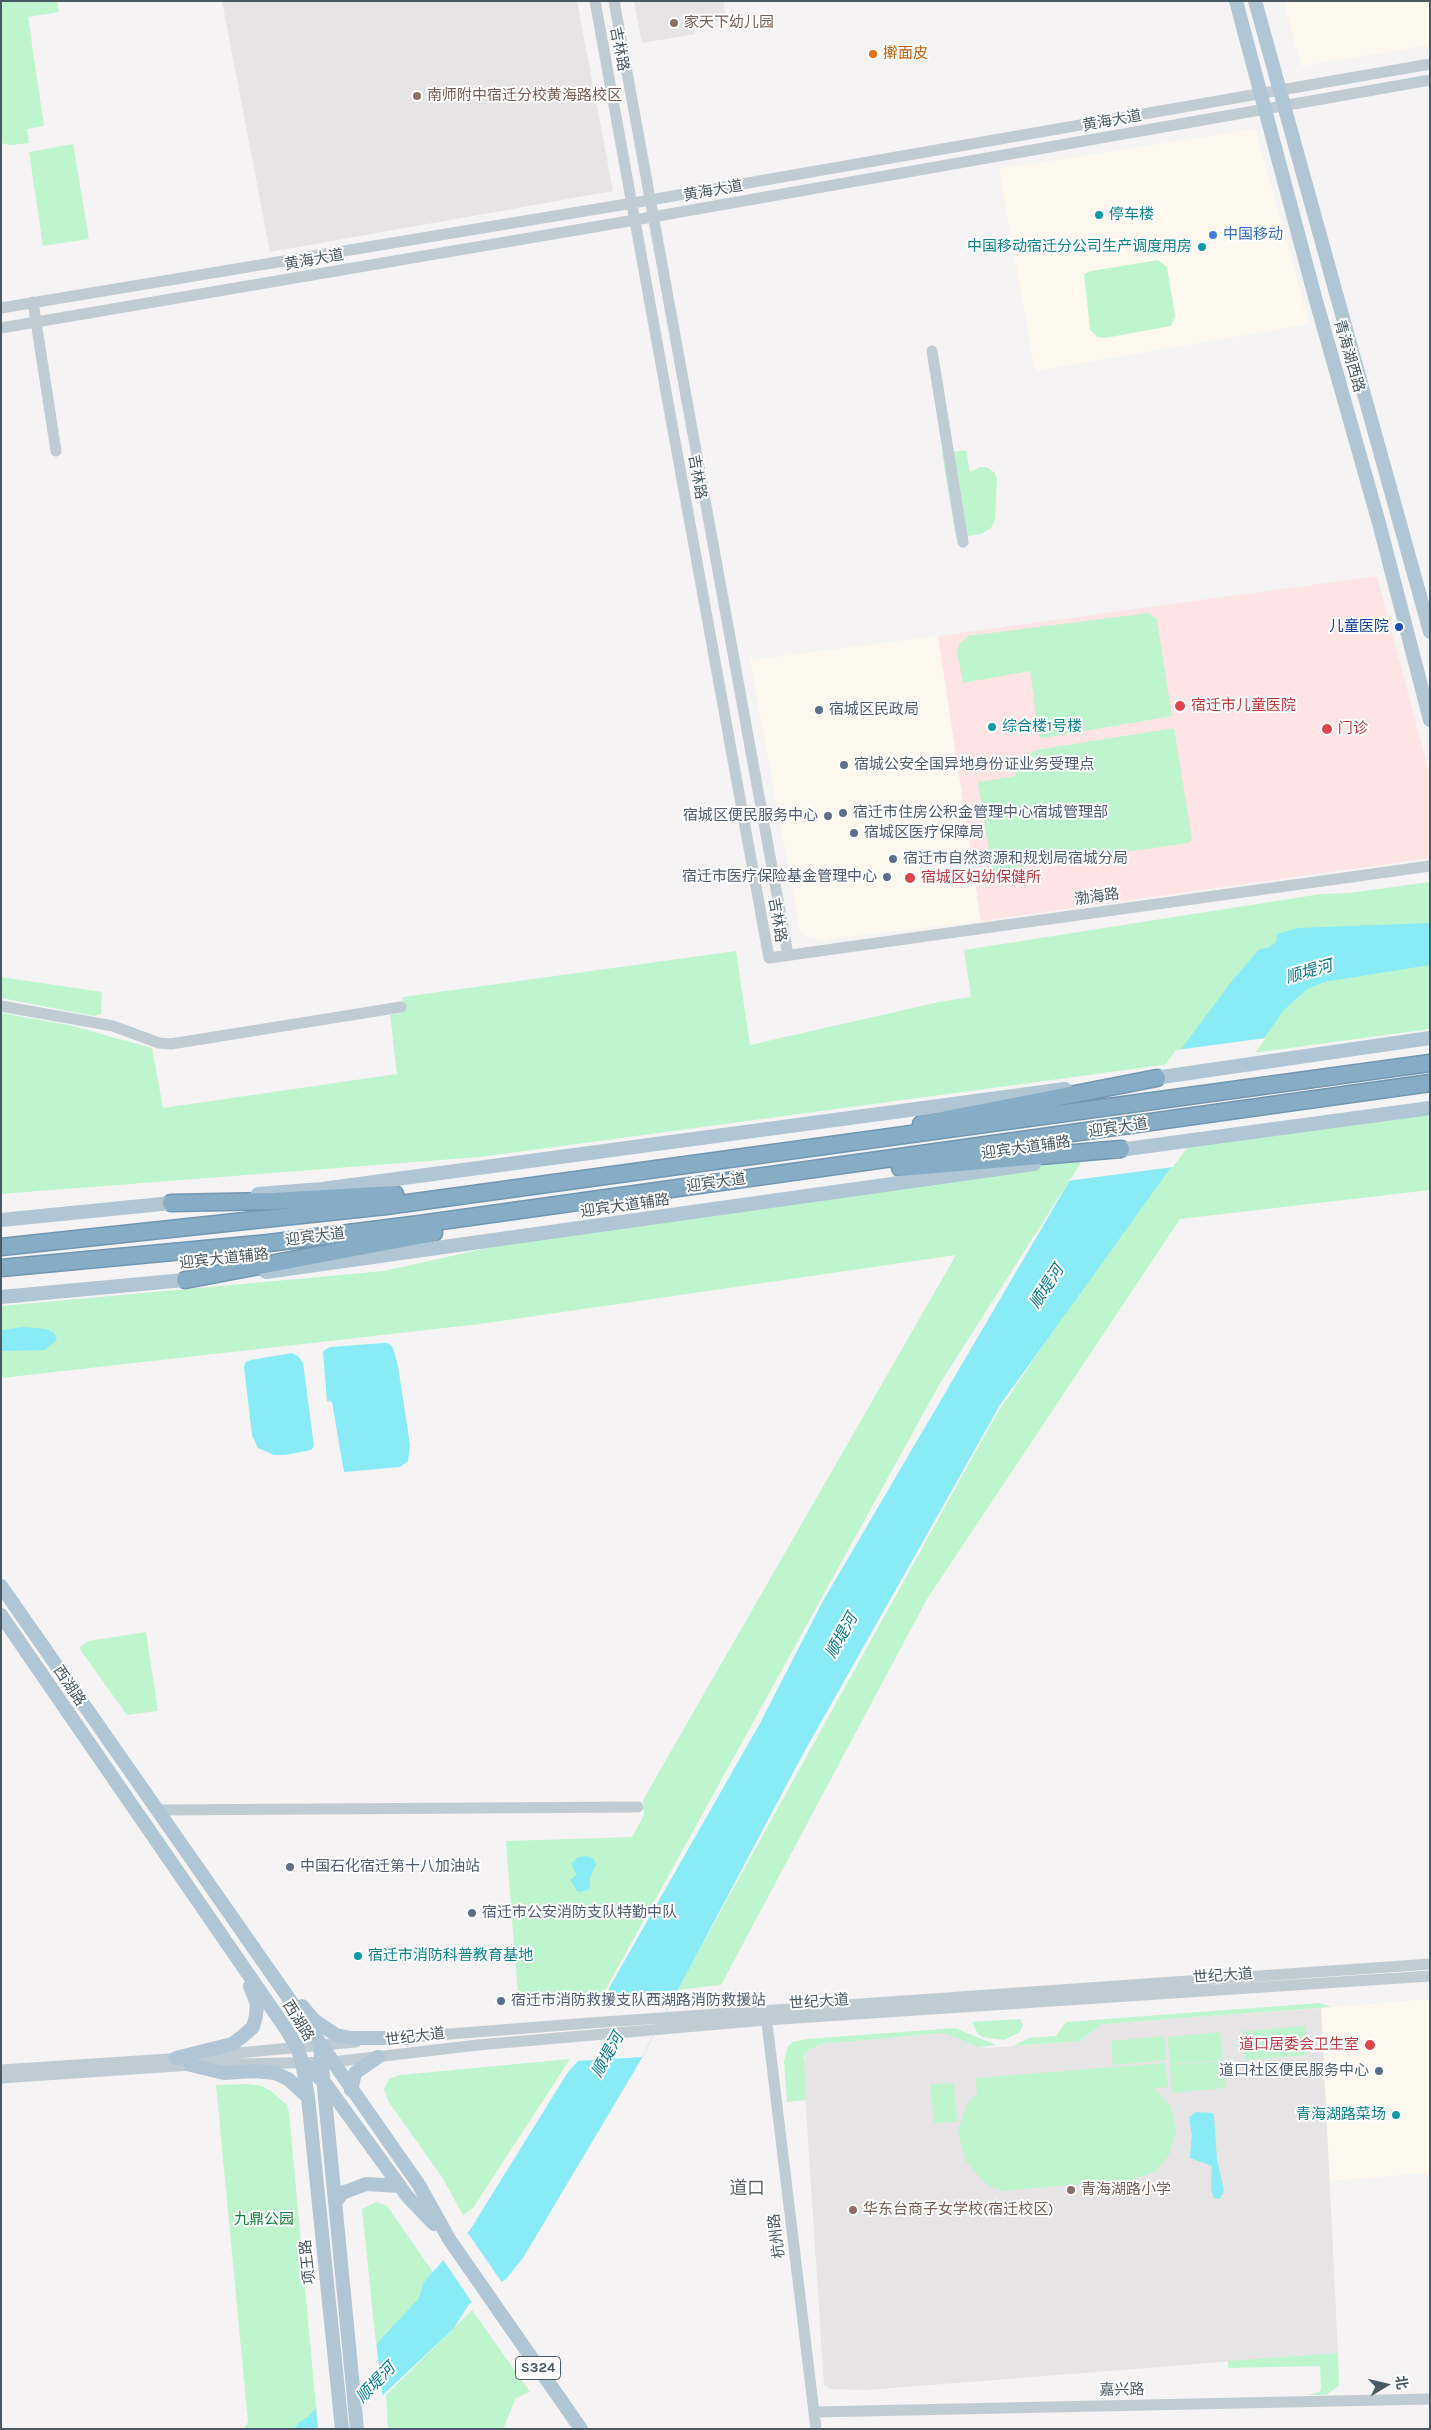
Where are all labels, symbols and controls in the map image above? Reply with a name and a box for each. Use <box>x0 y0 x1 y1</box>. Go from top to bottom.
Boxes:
place label: 家天下幼儿园 <box>684 14 774 32</box>
marker: 家天下幼儿园 <box>668 17 680 29</box>
street label: 吉林路 <box>606 25 632 73</box>
place label: 擀面皮 <box>883 45 928 63</box>
marker: 擀面皮 <box>867 48 879 60</box>
place label: 南师附中宿迁分校黄海路校区 <box>427 87 622 105</box>
marker: 南师附中宿迁分校黄海路校区 <box>411 90 423 102</box>
street label: 黄海大道 <box>1081 107 1143 135</box>
street label: 黄海大道 <box>682 177 744 205</box>
place label: 停车楼 <box>1109 206 1154 224</box>
marker: 停车楼 <box>1093 209 1105 221</box>
place label: 中国移动 <box>1223 226 1283 244</box>
marker: 中国移动 <box>1207 229 1219 241</box>
place label: 中国移动宿迁分公司生产调度用房 <box>967 238 1192 256</box>
marker: 中国移动宿迁分公司生产调度用房 <box>1196 241 1208 253</box>
street label: 黄海大道 <box>283 246 345 274</box>
street label: 青海湖西路 <box>1330 317 1368 395</box>
street label: 吉林路 <box>684 453 710 501</box>
place label: 儿童医院 <box>1329 618 1389 636</box>
marker: 儿童医院 <box>1393 621 1405 633</box>
place label: 宿迁市儿童医院 <box>1191 697 1296 715</box>
marker: 宿迁市儿童医院 <box>1173 699 1187 713</box>
place label: 宿城区民政局 <box>829 701 919 719</box>
marker: 宿城区民政局 <box>813 704 825 716</box>
place label: 综合楼1号楼 <box>1002 718 1082 736</box>
place label: 门诊 <box>1338 720 1368 738</box>
marker: 综合楼1号楼 <box>986 721 998 733</box>
marker: 门诊 <box>1320 722 1334 736</box>
place label: 宿城公安全国异地身份证业务受理点 <box>854 756 1094 774</box>
marker: 宿城公安全国异地身份证业务受理点 <box>838 759 850 771</box>
place label: 宿迁市住房公积金管理中心宿城管理部 <box>853 804 1108 822</box>
place label: 宿城区便民服务中心 <box>683 807 818 825</box>
marker: 宿迁市住房公积金管理中心宿城管理部 <box>837 807 849 819</box>
marker: 宿城区便民服务中心 <box>822 810 834 822</box>
place label: 宿城区医疗保障局 <box>864 824 984 842</box>
marker: 宿城区医疗保障局 <box>848 827 860 839</box>
place label: 宿迁市自然资源和规划局宿城分局 <box>903 850 1128 868</box>
marker: 宿迁市自然资源和规划局宿城分局 <box>887 853 899 865</box>
place label: 宿迁市医疗保险基金管理中心 <box>682 868 877 886</box>
place label: 宿城区妇幼保健所 <box>921 869 1041 887</box>
marker: 宿迁市医疗保险基金管理中心 <box>881 871 893 883</box>
marker: 宿城区妇幼保健所 <box>903 871 917 885</box>
street label: 渤海路 <box>1073 885 1121 909</box>
street label: 吉林路 <box>764 896 790 944</box>
water label: 顺堤河 <box>1283 956 1335 988</box>
street label: 迎宾大道 <box>1087 1115 1149 1141</box>
street label: 迎宾大道辅路 <box>980 1133 1072 1163</box>
street label: 迎宾大道 <box>685 1170 747 1196</box>
street label: 迎宾大道辅路 <box>579 1191 671 1221</box>
street label: 迎宾大道 <box>284 1224 346 1250</box>
street label: 迎宾大道辅路 <box>178 1245 270 1273</box>
water label: 顺堤河 <box>1026 1262 1068 1312</box>
water label: 顺堤河 <box>822 1610 862 1662</box>
street label: 西湖路 <box>49 1662 89 1710</box>
place label: 中国石化宿迁第十八加油站 <box>300 1858 480 1876</box>
marker: 中国石化宿迁第十八加油站 <box>284 1861 296 1873</box>
place label: 宿迁市公安消防支队特勤中队 <box>482 1904 677 1922</box>
marker: 宿迁市公安消防支队特勤中队 <box>466 1907 478 1919</box>
place label: 宿迁市消防科普教育基地 <box>368 1947 533 1965</box>
marker: 宿迁市消防科普教育基地 <box>352 1950 364 1962</box>
street label: 世纪大道 <box>1192 1965 1254 1987</box>
street label: 世纪大道 <box>788 1991 850 2013</box>
place label: 宿迁市消防救援支队西湖路消防救援站 <box>511 1992 766 2010</box>
marker: 宿迁市消防救援支队西湖路消防救援站 <box>495 1995 507 2007</box>
street label: 西湖路 <box>278 1997 318 2045</box>
street label: 世纪大道 <box>384 2024 446 2050</box>
water label: 顺堤河 <box>588 2029 628 2081</box>
place label: 道口居委会卫生室 <box>1239 2036 1359 2054</box>
marker: 道口居委会卫生室 <box>1363 2038 1377 2052</box>
place label: 道口社区便民服务中心 <box>1219 2062 1369 2080</box>
marker: 道口社区便民服务中心 <box>1373 2065 1385 2077</box>
place label: 青海湖路菜场 <box>1296 2106 1386 2124</box>
marker: 青海湖路菜场 <box>1390 2109 1402 2121</box>
district label: 道口 <box>729 2178 765 2200</box>
place label: 青海湖路小学 <box>1081 2181 1171 2199</box>
marker: 青海湖路小学 <box>1065 2184 1077 2196</box>
place label: 华东台商子女学校(宿迁校区) <box>863 2201 1054 2219</box>
marker: 华东台商子女学校(宿迁校区) <box>847 2204 859 2216</box>
park label: 九鼎公园 <box>234 2211 294 2229</box>
street label: 杭州路 <box>765 2213 789 2259</box>
street label: 项王路 <box>297 2239 319 2285</box>
road number: S324 <box>516 2356 560 2380</box>
water label: 顺堤河 <box>352 2359 400 2407</box>
north arrow <box>1361 2360 1411 2410</box>
text: 北 <box>1392 2374 1411 2391</box>
street label: 嘉兴路 <box>1099 2381 1145 2399</box>

